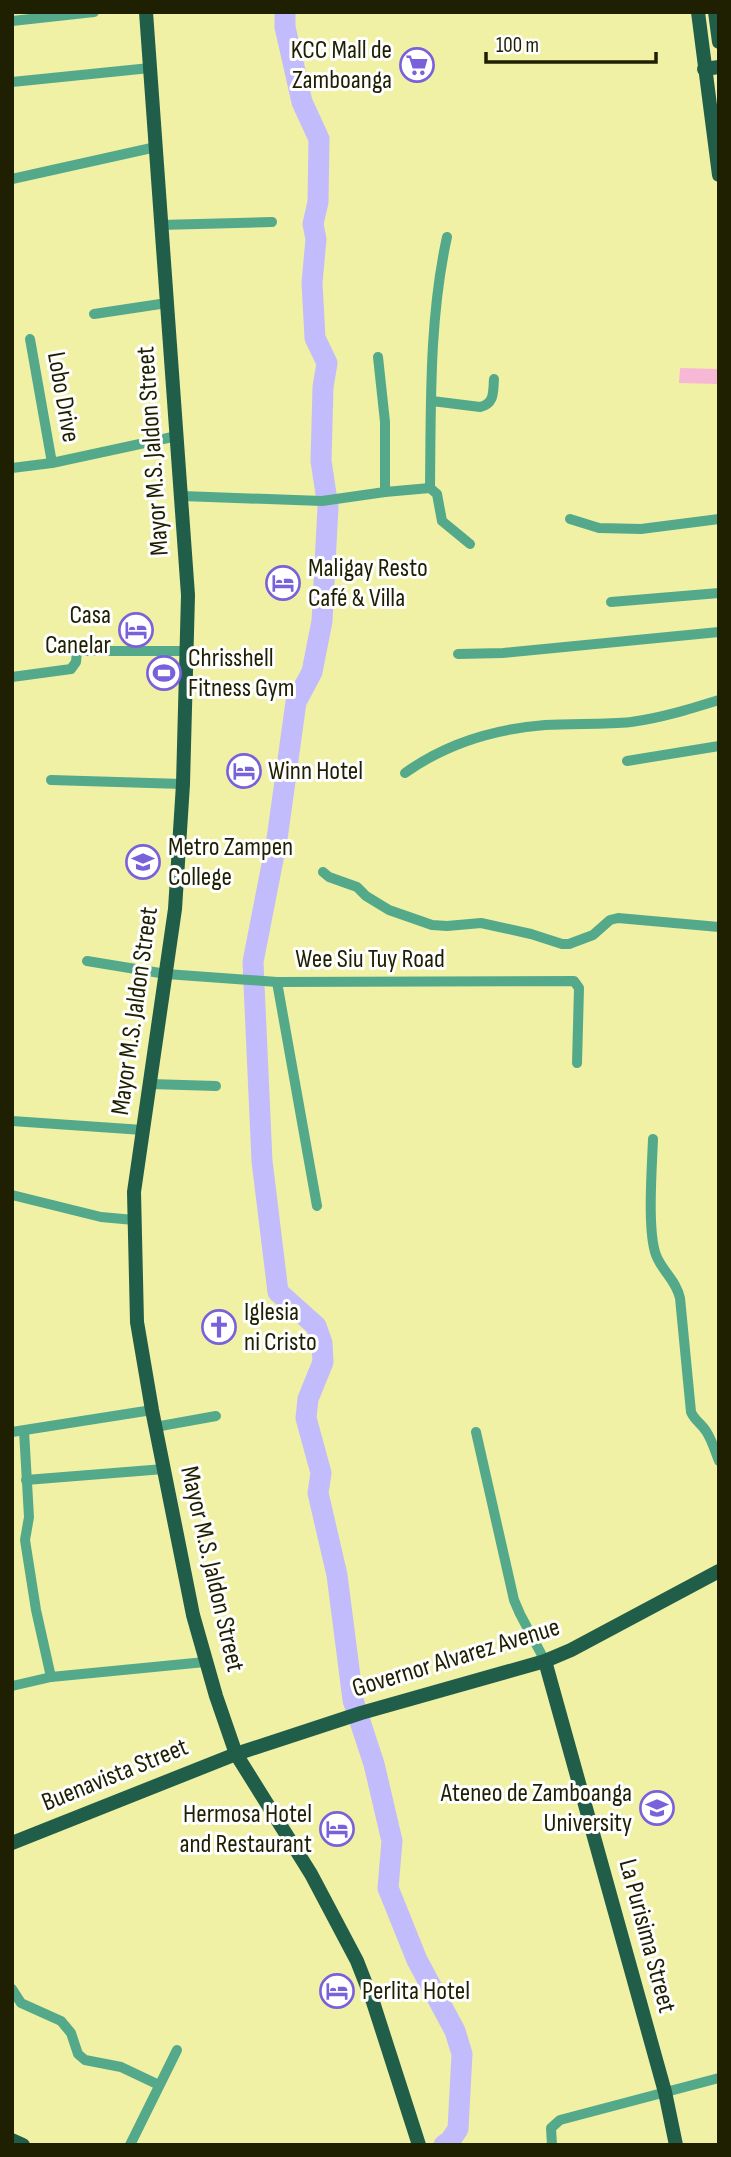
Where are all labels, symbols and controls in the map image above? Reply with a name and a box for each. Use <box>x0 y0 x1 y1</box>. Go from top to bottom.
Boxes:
scale bar <box>486 21 656 65</box>
text: 100 m <box>496 33 539 58</box>
place label: KCC Mall de Zamboanga <box>291 35 392 96</box>
supermarket icon: KCC Mall de Zamboanga <box>398 46 436 84</box>
street label: Mayor M.S. Jaldon Street <box>130 345 176 557</box>
street label: Lobo Drive <box>40 349 86 445</box>
place label: Maligay Resto Café & Villa <box>308 553 428 614</box>
hotel icon: Maligay Resto Café & Villa <box>264 564 302 602</box>
place label: Casa Canelar <box>45 600 112 661</box>
hotel icon: Casa Canelar <box>117 611 155 649</box>
place label: Chrisshell Fitness Gym <box>188 643 294 704</box>
sports icon: Chrisshell Fitness Gym <box>145 654 183 692</box>
hotel icon: Winn Hotel <box>225 752 263 790</box>
place label: Winn Hotel <box>268 756 363 787</box>
place label: Metro Zampen College <box>168 832 293 893</box>
school or university icon: Metro Zampen College <box>124 843 162 881</box>
street label: Mayor M.S. Jaldon Street <box>105 905 165 1117</box>
street label: Wee Siu Tuy Road <box>295 944 445 975</box>
place label: Iglesia ni Cristo <box>244 1297 317 1358</box>
church icon: Iglesia ni Cristo <box>200 1308 238 1346</box>
street label: Mayor M.S. Jaldon Street <box>173 1463 251 1675</box>
street label: Governor Alvarez Avenue <box>348 1612 564 1704</box>
street label: Buenavista Street <box>37 1732 193 1818</box>
place label: Ateneo de Zamboanga University <box>440 1778 632 1839</box>
school or university icon: Ateneo de Zamboanga University <box>638 1789 676 1827</box>
place label: Hermosa Hotel and Restaurant <box>179 1799 312 1860</box>
hotel icon: Hermosa Hotel and Restaurant <box>318 1810 356 1848</box>
street label: La Purisima Street <box>612 1856 682 2016</box>
hotel icon: Perlita Hotel <box>318 1972 356 2010</box>
place label: Perlita Hotel <box>362 1976 470 2007</box>

